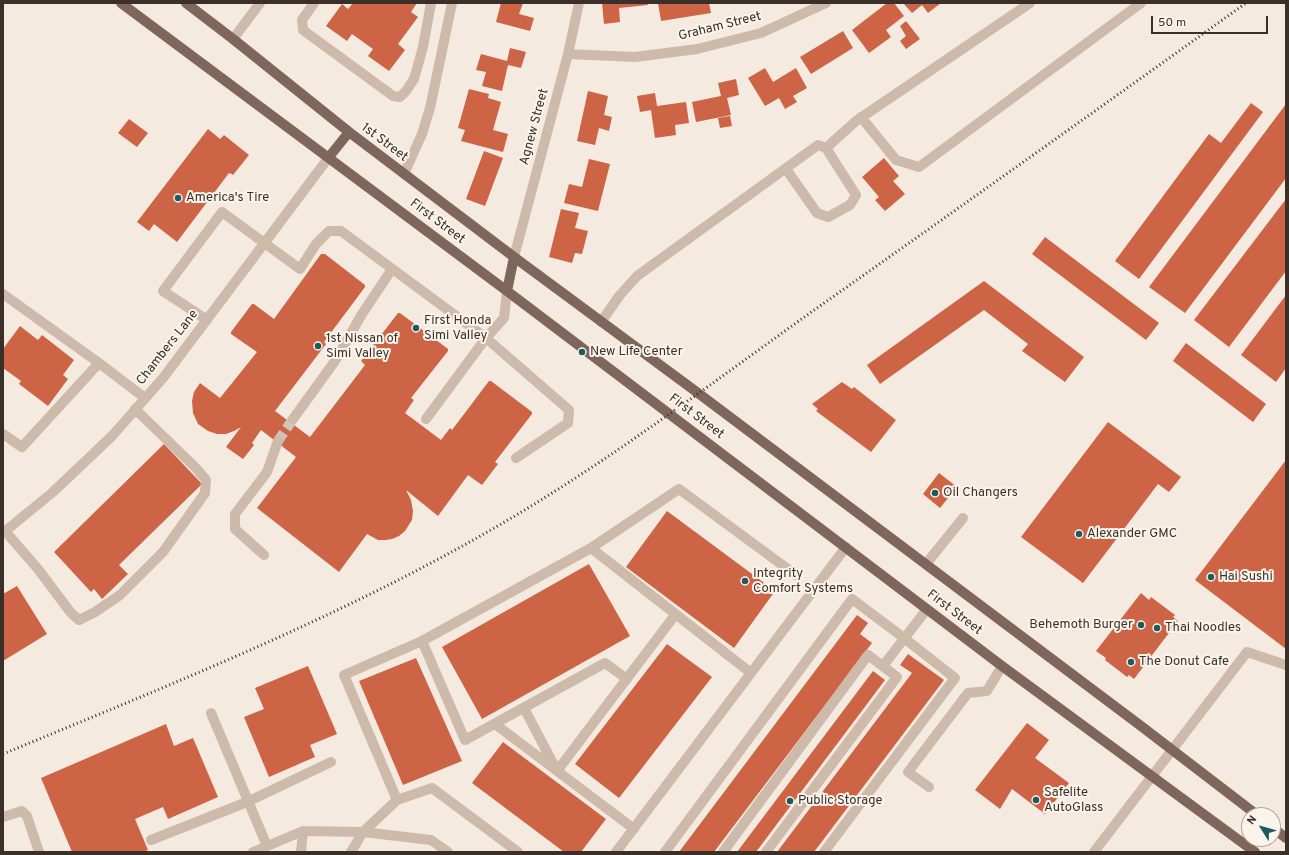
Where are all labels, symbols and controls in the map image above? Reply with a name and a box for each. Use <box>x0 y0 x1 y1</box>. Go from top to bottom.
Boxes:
scale bar <box>1153 8 1270 34</box>
street label: Graham Street <box>677 9 763 45</box>
text: 50 m <box>1158 15 1186 31</box>
street label: Agnew Street <box>517 87 553 167</box>
street label: 1st Street <box>358 120 410 166</box>
place label: America's Tire <box>186 190 269 206</box>
marker: America's Tire <box>173 193 183 203</box>
street label: First Street <box>406 196 468 248</box>
street label: Chambers Lane <box>134 307 202 389</box>
place label: First Honda Simi Valley <box>424 313 491 344</box>
marker: First Honda Simi Valley <box>411 323 421 333</box>
place label: 1st Nissan of Simi Valley <box>326 331 398 362</box>
marker: 1st Nissan of Simi Valley <box>313 341 323 351</box>
place label: New Life Center <box>590 344 683 360</box>
marker: New Life Center <box>577 347 587 357</box>
street label: First Street <box>665 391 727 443</box>
place label: Oil Changers <box>943 485 1018 501</box>
marker: Oil Changers <box>930 488 940 498</box>
place label: Alexander GMC <box>1087 526 1177 542</box>
marker: Alexander GMC <box>1074 529 1084 539</box>
place label: Integrity Comfort Systems <box>753 566 853 597</box>
place label: Hai Sushi <box>1219 569 1273 585</box>
marker: Hai Sushi <box>1206 572 1216 582</box>
marker: Integrity Comfort Systems <box>740 576 750 586</box>
street label: First Street <box>923 587 985 639</box>
place label: Behemoth Burger <box>1029 617 1133 633</box>
marker: Behemoth Burger <box>1136 620 1146 630</box>
place label: Thai Noodles <box>1165 620 1241 636</box>
marker: Thai Noodles <box>1152 623 1162 633</box>
place label: The Donut Cafe <box>1139 654 1229 670</box>
marker: The Donut Cafe <box>1126 657 1136 667</box>
place label: Safelite AutoGlass <box>1044 785 1103 816</box>
place label: Public Storage <box>798 793 883 809</box>
marker: Safelite AutoGlass <box>1031 795 1041 805</box>
marker: Public Storage <box>785 796 795 806</box>
north arrow <box>1241 807 1281 847</box>
text: N <box>1244 813 1260 828</box>

